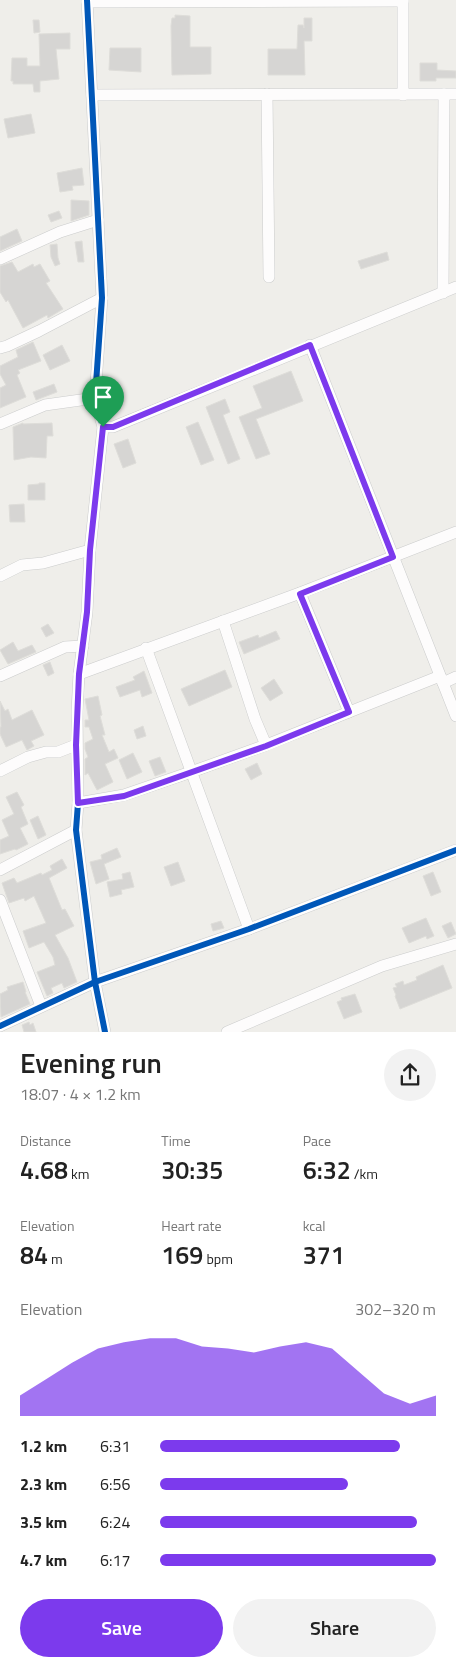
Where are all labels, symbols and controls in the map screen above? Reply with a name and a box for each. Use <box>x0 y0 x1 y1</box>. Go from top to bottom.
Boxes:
pin <box>82 376 124 427</box>
icon: arrive <box>89 383 117 411</box>
text: Evening run <box>20 1041 162 1084</box>
button: share <box>384 1049 436 1101</box>
text: 18:07 · 4 × 1.2 km <box>20 1082 141 1106</box>
text: Distance <box>20 1130 71 1151</box>
text: Time <box>161 1130 191 1151</box>
text: Pace <box>303 1130 331 1151</box>
text: 4.68 <box>20 1151 68 1189</box>
text: 30:35 <box>161 1151 223 1189</box>
text: 6:32 <box>303 1151 351 1189</box>
text: km <box>68 1163 89 1184</box>
text: /km <box>351 1163 378 1184</box>
text: Elevation <box>20 1215 74 1236</box>
text: Heart rate <box>161 1215 221 1236</box>
text: kcal <box>303 1215 326 1236</box>
text: 84 <box>20 1236 48 1274</box>
text: 169 <box>161 1236 203 1274</box>
text: 371 <box>303 1236 345 1274</box>
text: m <box>48 1248 63 1269</box>
text: bpm <box>203 1248 233 1269</box>
text: Elevation <box>20 1297 82 1321</box>
text: 302–320 m <box>355 1297 436 1321</box>
text: 1.2 km <box>20 1434 67 1458</box>
text: 6:31 <box>100 1434 130 1458</box>
text: 2.3 km <box>20 1472 67 1496</box>
text: 6:56 <box>100 1472 130 1496</box>
text: 3.5 km <box>20 1510 67 1534</box>
text: 6:24 <box>100 1510 130 1534</box>
text: 4.7 km <box>20 1548 67 1572</box>
text: 6:17 <box>100 1548 130 1572</box>
button: Save <box>20 1599 223 1657</box>
button: Share <box>233 1599 436 1657</box>

